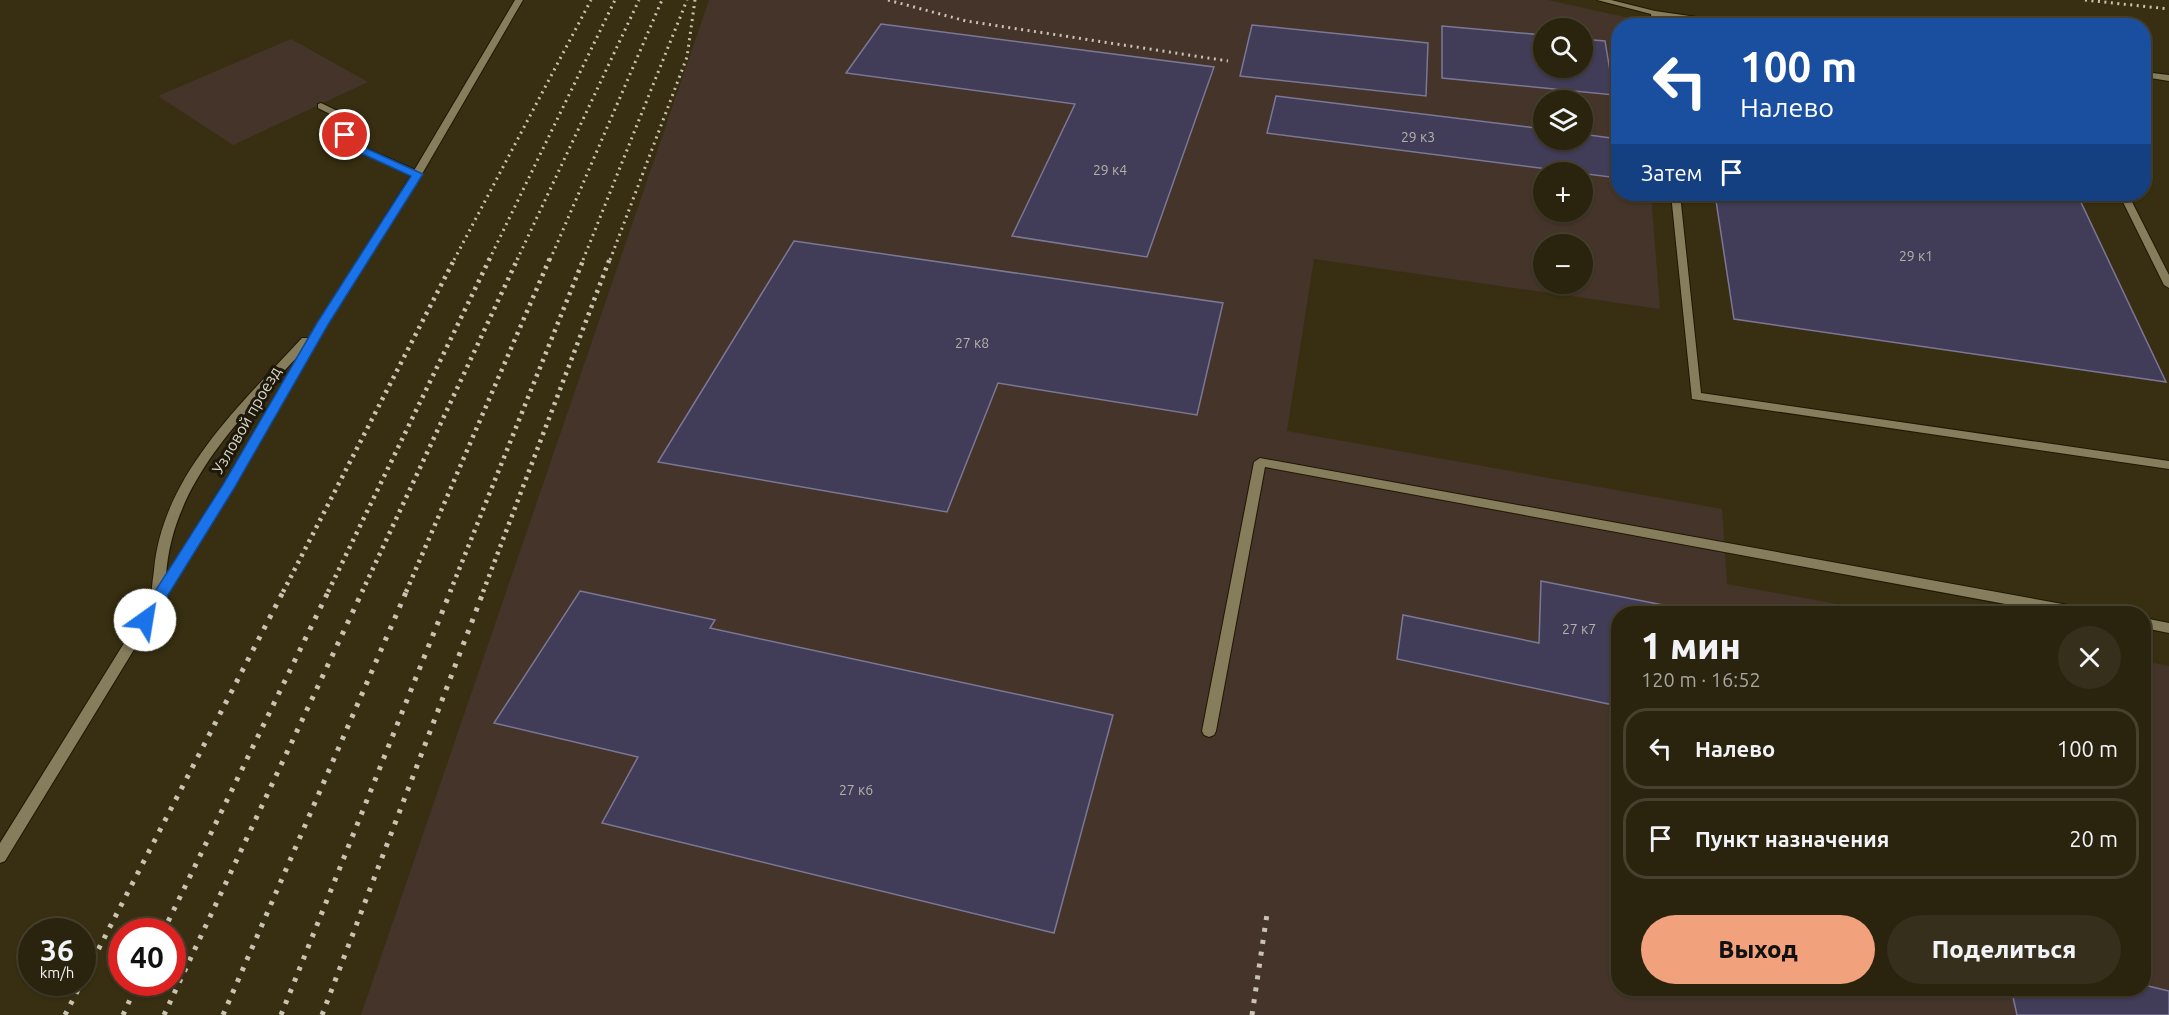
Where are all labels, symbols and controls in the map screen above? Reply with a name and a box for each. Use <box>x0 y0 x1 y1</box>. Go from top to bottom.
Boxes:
map controls <box>1533 18 1593 294</box>
button: search <box>1533 18 1593 78</box>
icon: left <box>1641 42 1719 120</box>
text: 100 m <box>1740 43 1857 90</box>
button: layers <box>1533 90 1593 150</box>
text: Налево <box>1740 92 1834 122</box>
pin <box>319 109 370 160</box>
icon: arrive <box>328 118 361 151</box>
house number: 29 к3 <box>1401 129 1435 145</box>
icon: arrive <box>1715 156 1748 189</box>
text: Затем <box>1641 160 1703 185</box>
house number: 29 к4 <box>1093 162 1127 178</box>
button: + <box>1533 162 1593 222</box>
button: − <box>1533 234 1593 294</box>
house number: 29 к1 <box>1899 248 1933 264</box>
house number: 27 к8 <box>955 335 989 351</box>
street label: Узловой проезд <box>208 363 284 477</box>
position arrow <box>113 588 177 652</box>
house number: 27 к7 <box>1562 621 1596 637</box>
text: 1 мин <box>1641 625 1741 666</box>
button: close <box>2058 626 2121 689</box>
text: 120 m · 16:52 <box>1641 668 1761 691</box>
icon: left <box>1644 732 1677 765</box>
text: Налево <box>1695 736 1775 761</box>
text: 100 m <box>2057 736 2118 761</box>
house number: 27 к6 <box>839 782 873 798</box>
icon: arrive <box>1644 822 1677 855</box>
text: Пункт назначения <box>1695 826 1889 851</box>
text: 20 m <box>2069 826 2118 851</box>
button: Выход <box>1641 915 1875 984</box>
button: Поделиться <box>1887 915 2121 984</box>
speed limit sign: 40 <box>108 918 186 996</box>
text: 36 <box>40 933 74 967</box>
text: km/h <box>40 964 74 981</box>

